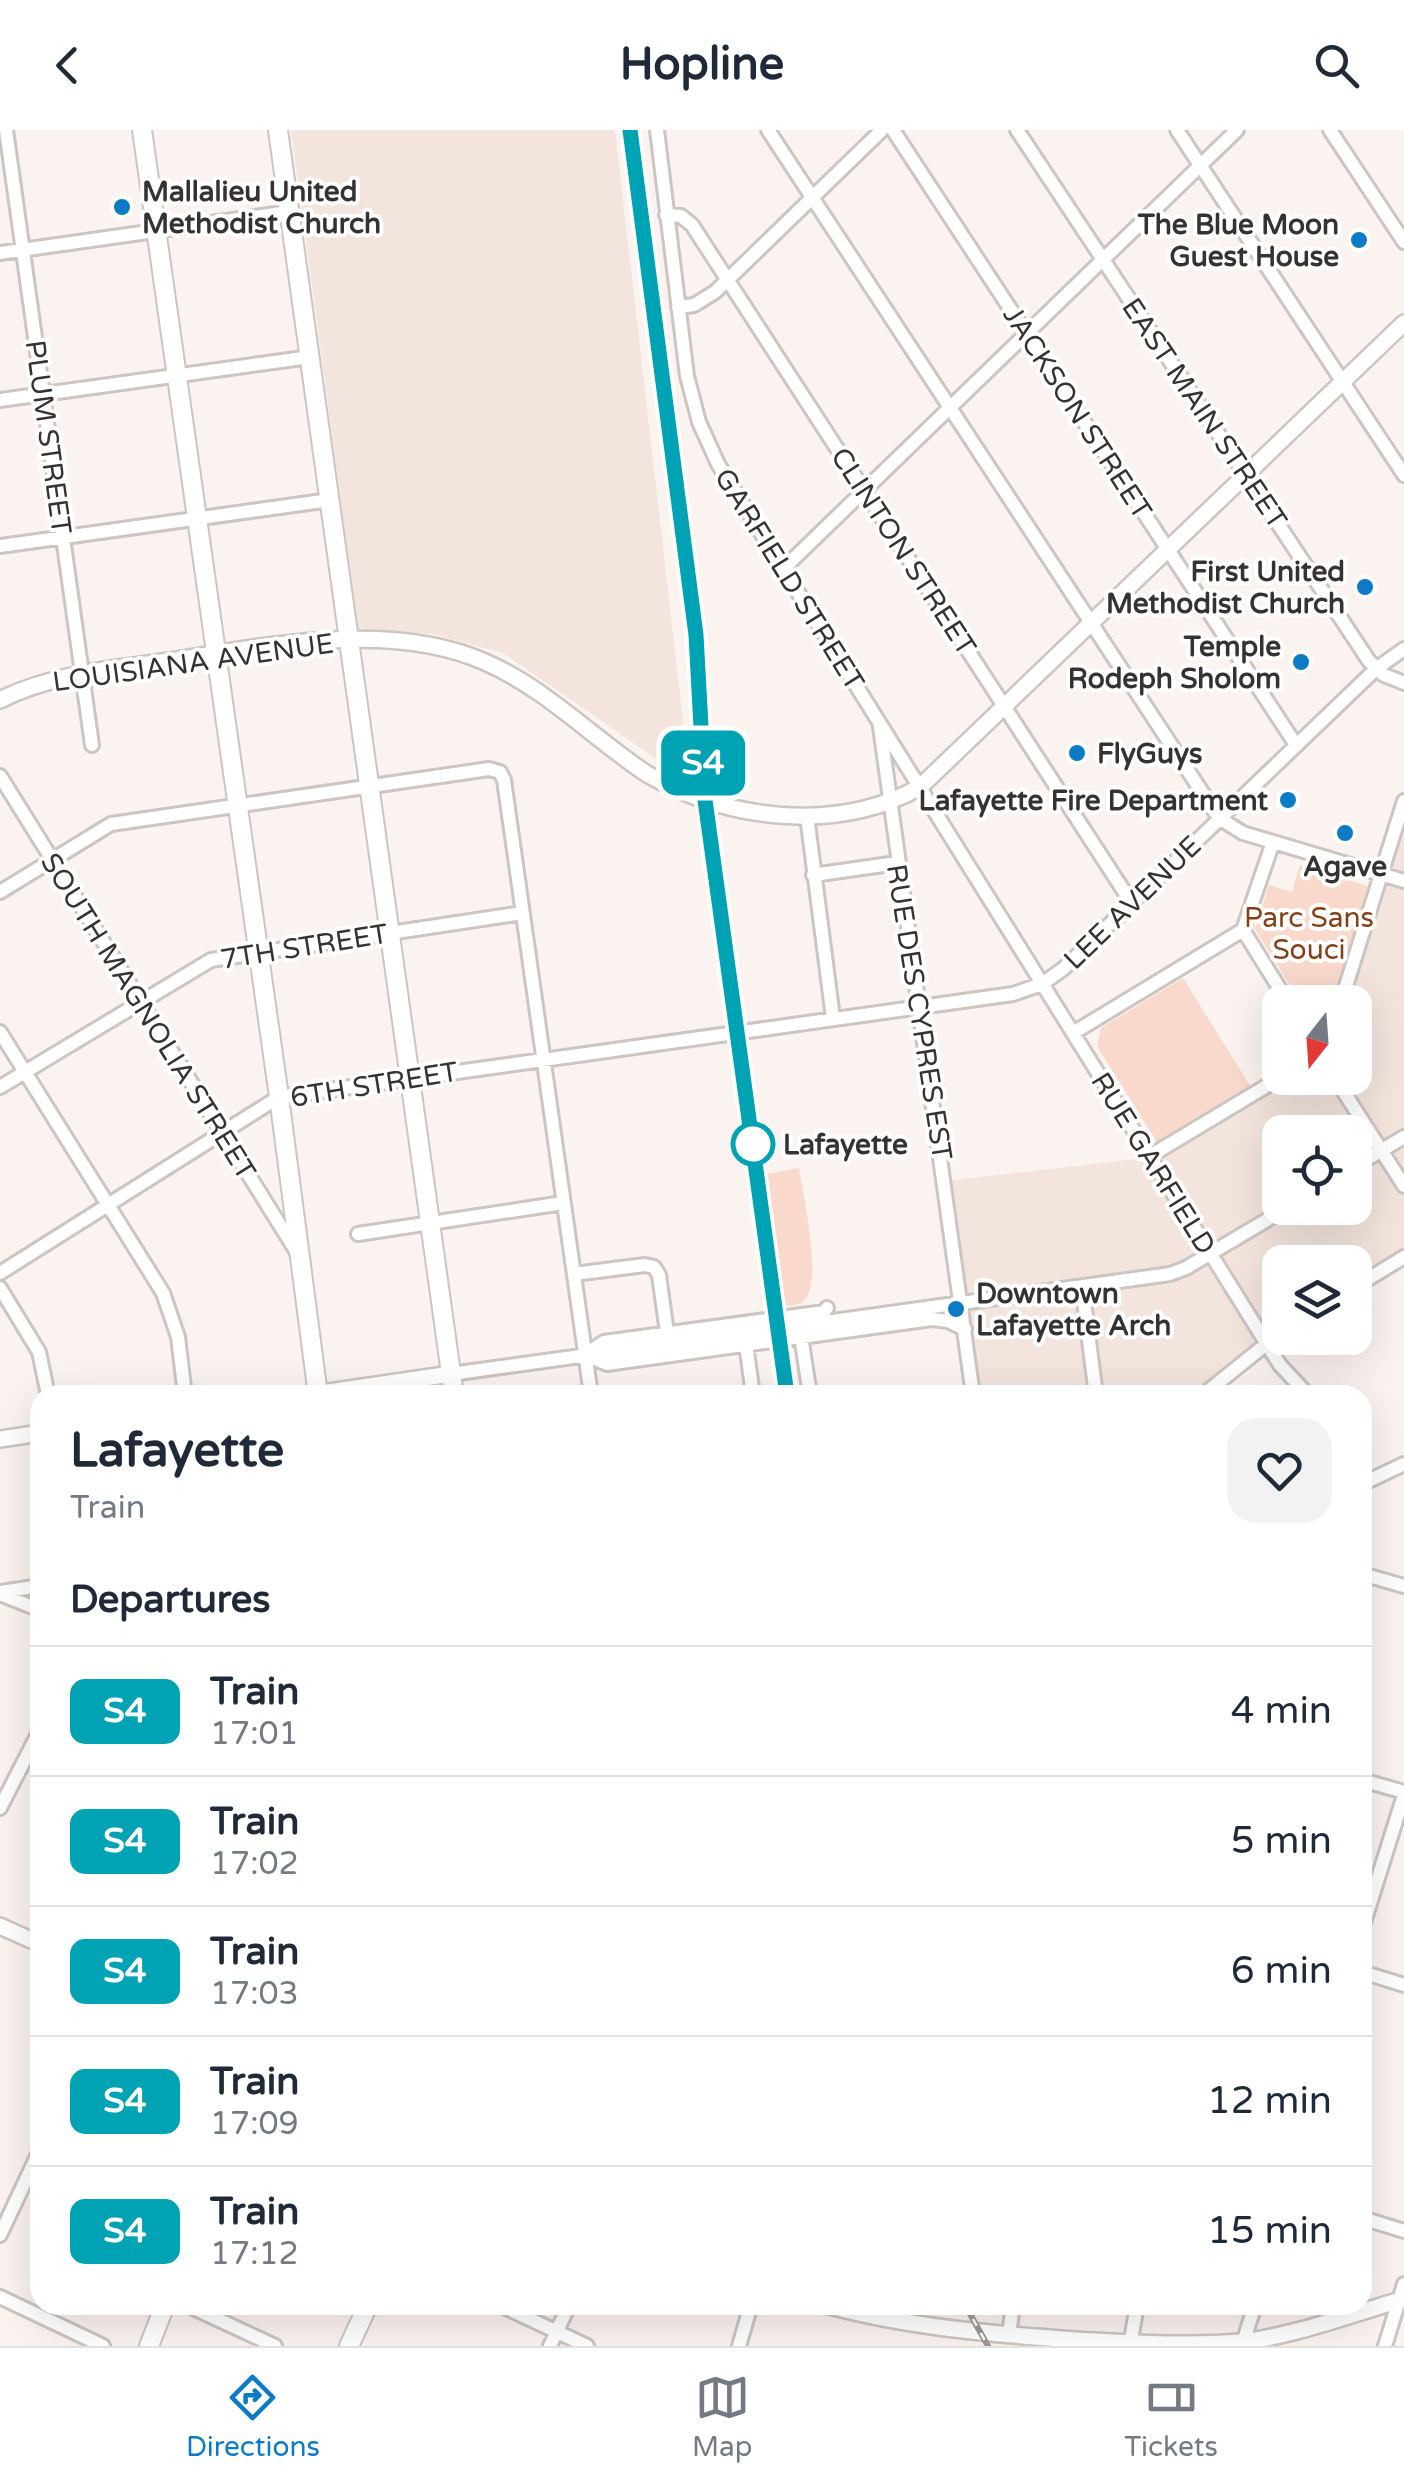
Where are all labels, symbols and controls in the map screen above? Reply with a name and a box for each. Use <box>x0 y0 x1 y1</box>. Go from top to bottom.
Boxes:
icon: back <box>40 38 95 93</box>
text: Hopline <box>620 38 784 92</box>
icon: search <box>1309 38 1364 93</box>
place label: Mallalieu United Methodist Church <box>142 175 381 241</box>
marker: Mallalieu United Methodist Church <box>111 196 133 218</box>
place label: The Blue Moon Guest House <box>1137 208 1339 274</box>
marker: The Blue Moon Guest House <box>1348 229 1370 251</box>
street label: EAST MAIN STREET <box>1114 292 1294 535</box>
street label: JACKSON STREET <box>996 300 1159 526</box>
street label: PLUM STREET <box>18 338 78 537</box>
street label: CLINTON STREET <box>823 441 983 662</box>
street label: GARFIELD STREET <box>707 462 871 697</box>
place label: First United Methodist Church <box>1106 555 1345 621</box>
marker: First United Methodist Church <box>1354 576 1376 598</box>
street label: LOUISIANA AVENUE <box>50 626 336 700</box>
place label: Temple Rodeph Sholom <box>1068 630 1281 696</box>
marker: Temple Rodeph Sholom <box>1290 651 1312 673</box>
line badge: S4 <box>658 730 748 796</box>
place label: FlyGuys <box>1097 737 1203 771</box>
text: S4 <box>681 742 725 784</box>
marker: FlyGuys <box>1066 742 1088 764</box>
place label: Lafayette Fire Department <box>919 784 1268 818</box>
marker: Lafayette Fire Department <box>1277 789 1299 811</box>
marker: Agave <box>1334 822 1356 844</box>
street label: LEE AVENUE <box>1057 829 1208 977</box>
street label: SOUTH MAGNOLIA STREET <box>33 847 263 1186</box>
place label: Agave <box>1303 850 1387 884</box>
street label: RUE DES CYPRES EST <box>879 862 959 1163</box>
park label: Parc Sans Souci <box>1244 901 1374 967</box>
street label: 7TH STREET <box>218 917 390 977</box>
north arrow <box>1262 985 1372 1095</box>
map controls <box>1262 985 1372 1355</box>
street label: 6TH STREET <box>288 1055 460 1115</box>
street label: RUE GARFIELD <box>1084 1066 1223 1261</box>
button: locate <box>1262 1115 1372 1225</box>
marker: Lafayette <box>732 1123 774 1165</box>
place label: Lafayette <box>783 1128 908 1162</box>
button: layers <box>1262 1245 1372 1355</box>
place label: Downtown Lafayette Arch <box>976 1277 1171 1343</box>
marker: Downtown Lafayette Arch <box>945 1298 967 1320</box>
button: heart <box>1227 1418 1332 1523</box>
text: Lafayette <box>70 1422 284 1480</box>
text: Train <box>70 1489 145 1527</box>
text: Departures <box>70 1577 271 1623</box>
text: Train <box>210 1669 299 1715</box>
text: 4 min <box>1231 1688 1332 1734</box>
text: S4 <box>103 1690 147 1732</box>
text: 17:01 <box>210 1715 299 1753</box>
text: Train <box>210 1799 299 1845</box>
text: 5 min <box>1231 1818 1332 1864</box>
text: S4 <box>103 1820 147 1862</box>
text: 17:02 <box>210 1845 299 1883</box>
text: Train <box>210 1929 299 1975</box>
text: 6 min <box>1231 1948 1332 1994</box>
text: S4 <box>103 1950 147 1992</box>
text: 17:03 <box>210 1975 299 2013</box>
text: Train <box>210 2059 299 2105</box>
text: 12 min <box>1207 2078 1332 2124</box>
text: S4 <box>103 2080 147 2122</box>
text: 17:09 <box>210 2105 299 2143</box>
text: Train <box>210 2189 299 2235</box>
text: 15 min <box>1207 2208 1332 2254</box>
text: S4 <box>103 2210 147 2252</box>
text: 17:12 <box>210 2235 299 2273</box>
tab: Directions <box>186 2370 320 2464</box>
tab: Map <box>692 2370 752 2464</box>
tab: Tickets <box>1124 2370 1218 2464</box>

